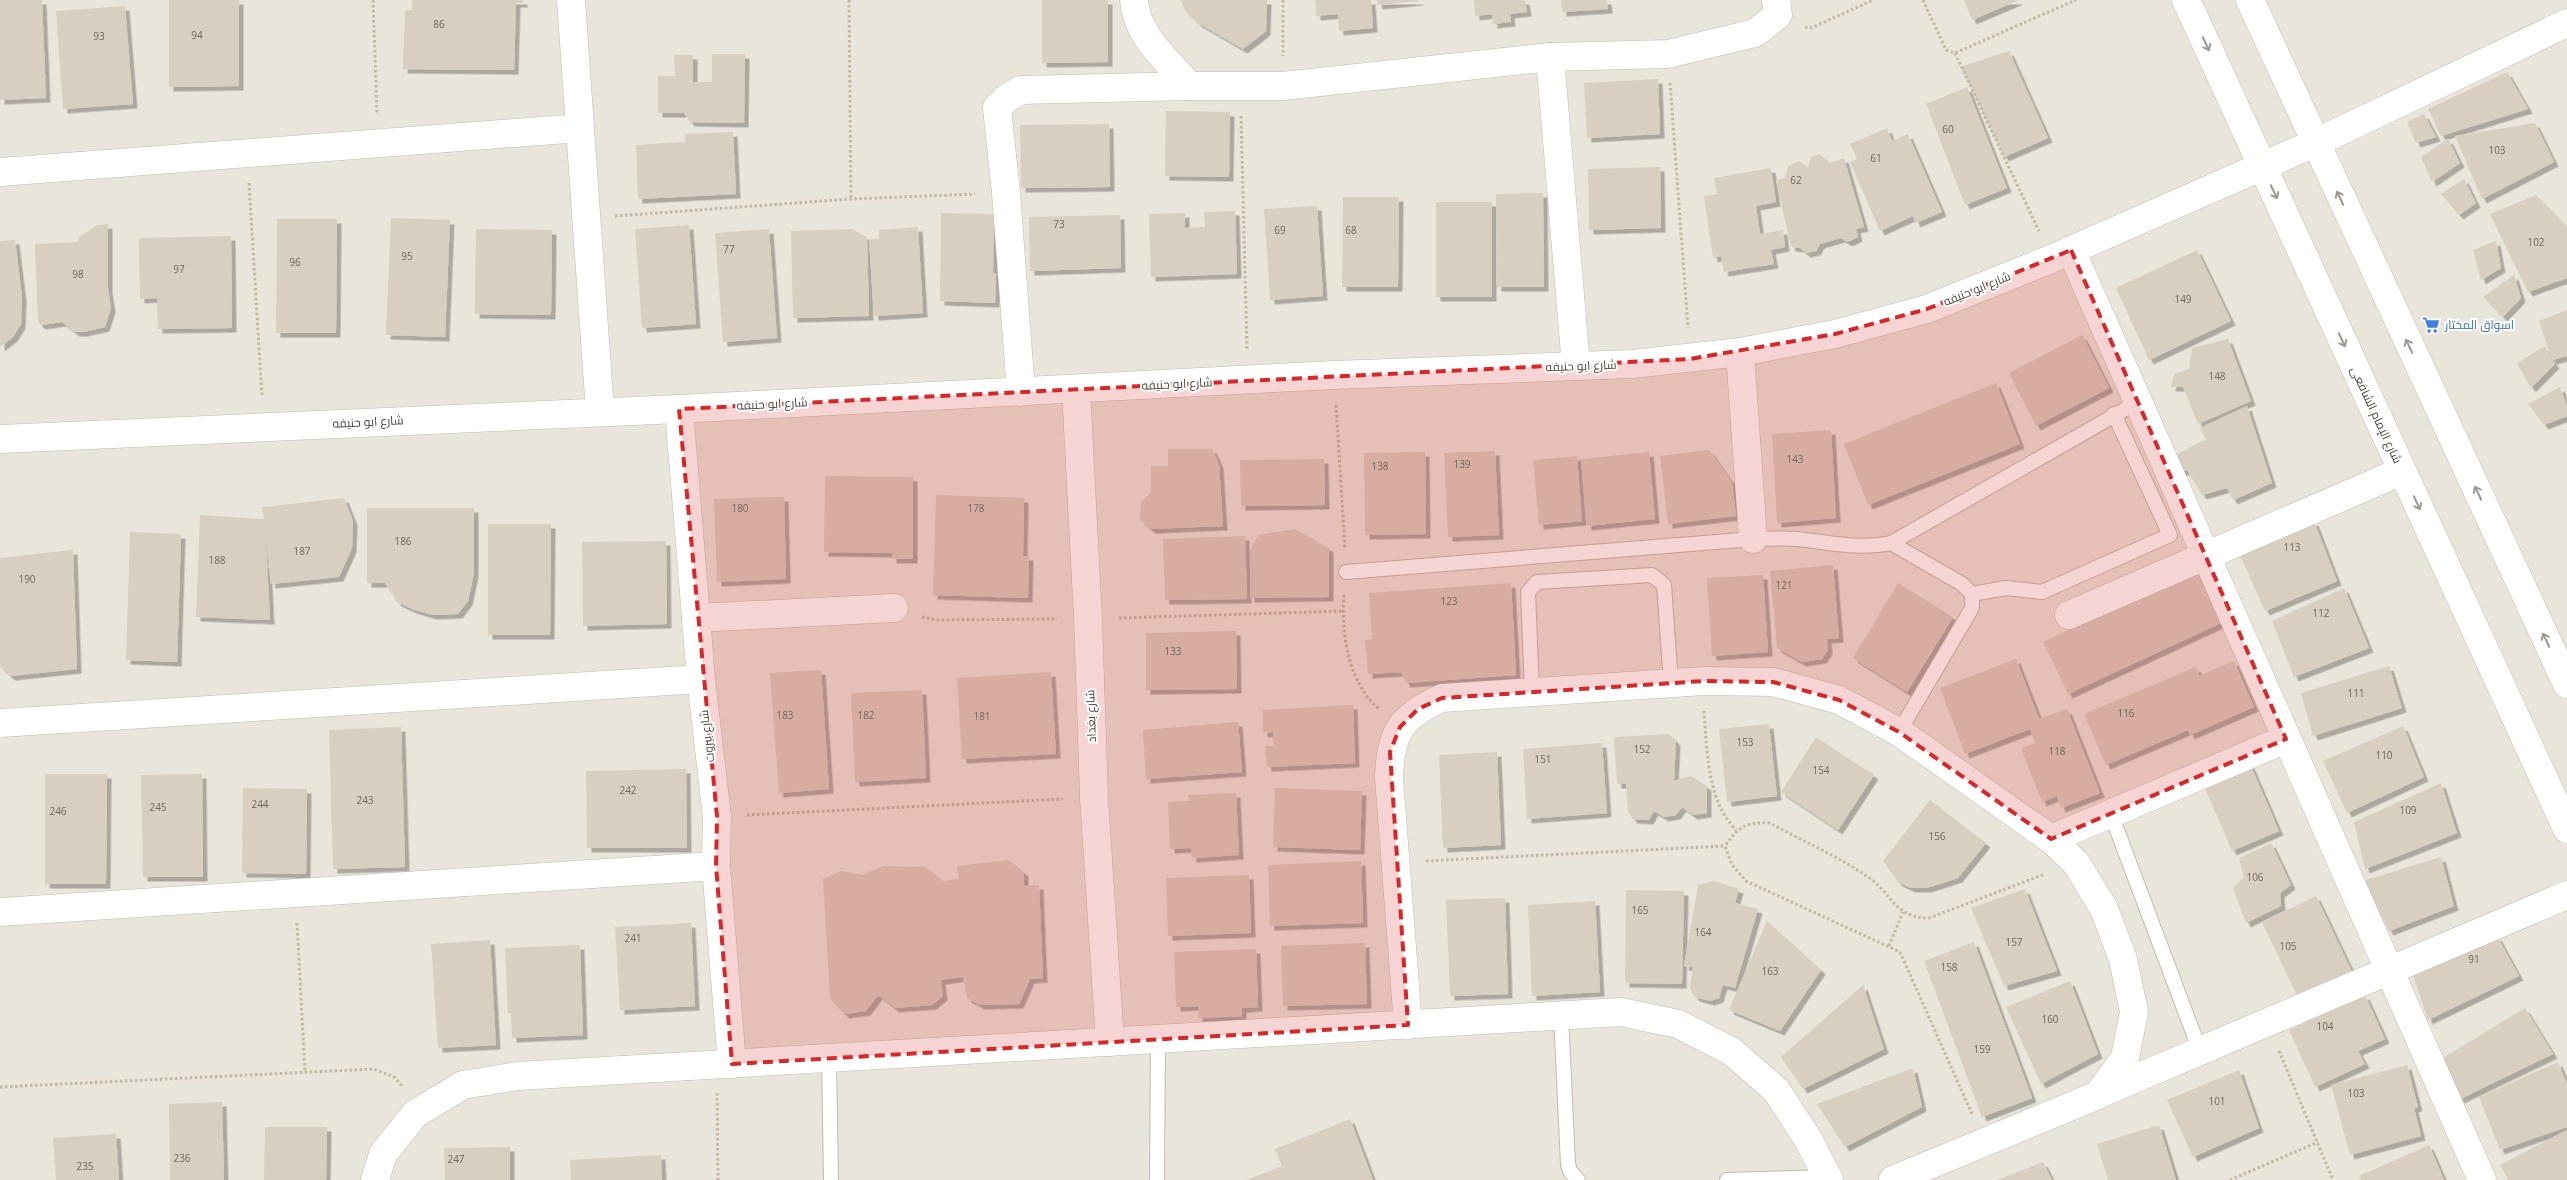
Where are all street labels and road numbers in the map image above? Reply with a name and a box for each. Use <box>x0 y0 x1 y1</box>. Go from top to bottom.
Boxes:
street label: شارع ابو حنيفه <box>1941 267 2013 310</box>
street label: شارع ابو حنيفه <box>1545 356 1617 375</box>
street label: شارع الإمام الشافعى <box>2347 364 2406 466</box>
street label: شارع ابو حنيفه <box>1141 373 1213 394</box>
street label: شارع ابو حنيفه <box>736 393 808 414</box>
street label: شارع ابو حنيفه <box>332 411 404 432</box>
street label: شارع بغداد <box>1081 689 1100 743</box>
street label: شارع بيروت <box>695 709 718 763</box>

